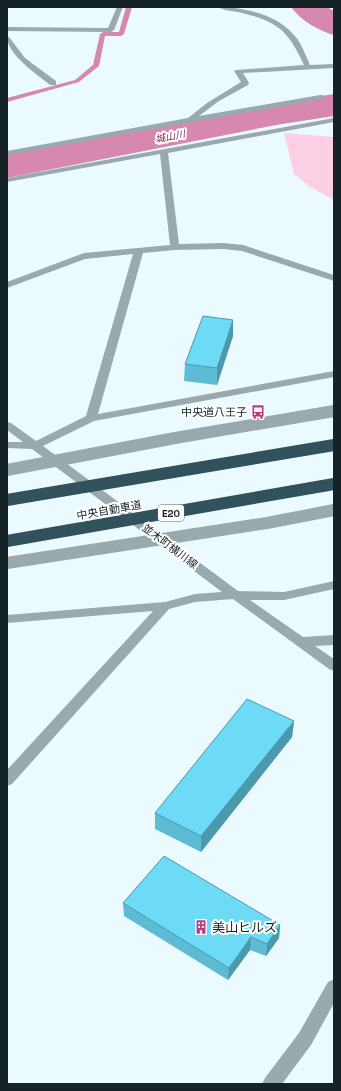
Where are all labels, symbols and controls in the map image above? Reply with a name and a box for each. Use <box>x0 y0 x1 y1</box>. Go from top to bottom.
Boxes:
water label: 城山川 <box>154 127 187 146</box>
bus stop icon: 中央道八王子 <box>250 404 266 420</box>
place label: 中央道八王子 <box>181 405 247 419</box>
street label: 中央自動車道 <box>75 497 143 523</box>
road number: E20 <box>158 505 184 521</box>
street label: 並木町横川線 <box>139 521 201 571</box>
building icon: 美山ヒルズ <box>193 919 209 935</box>
place label: 美山ヒルズ <box>212 919 277 936</box>

